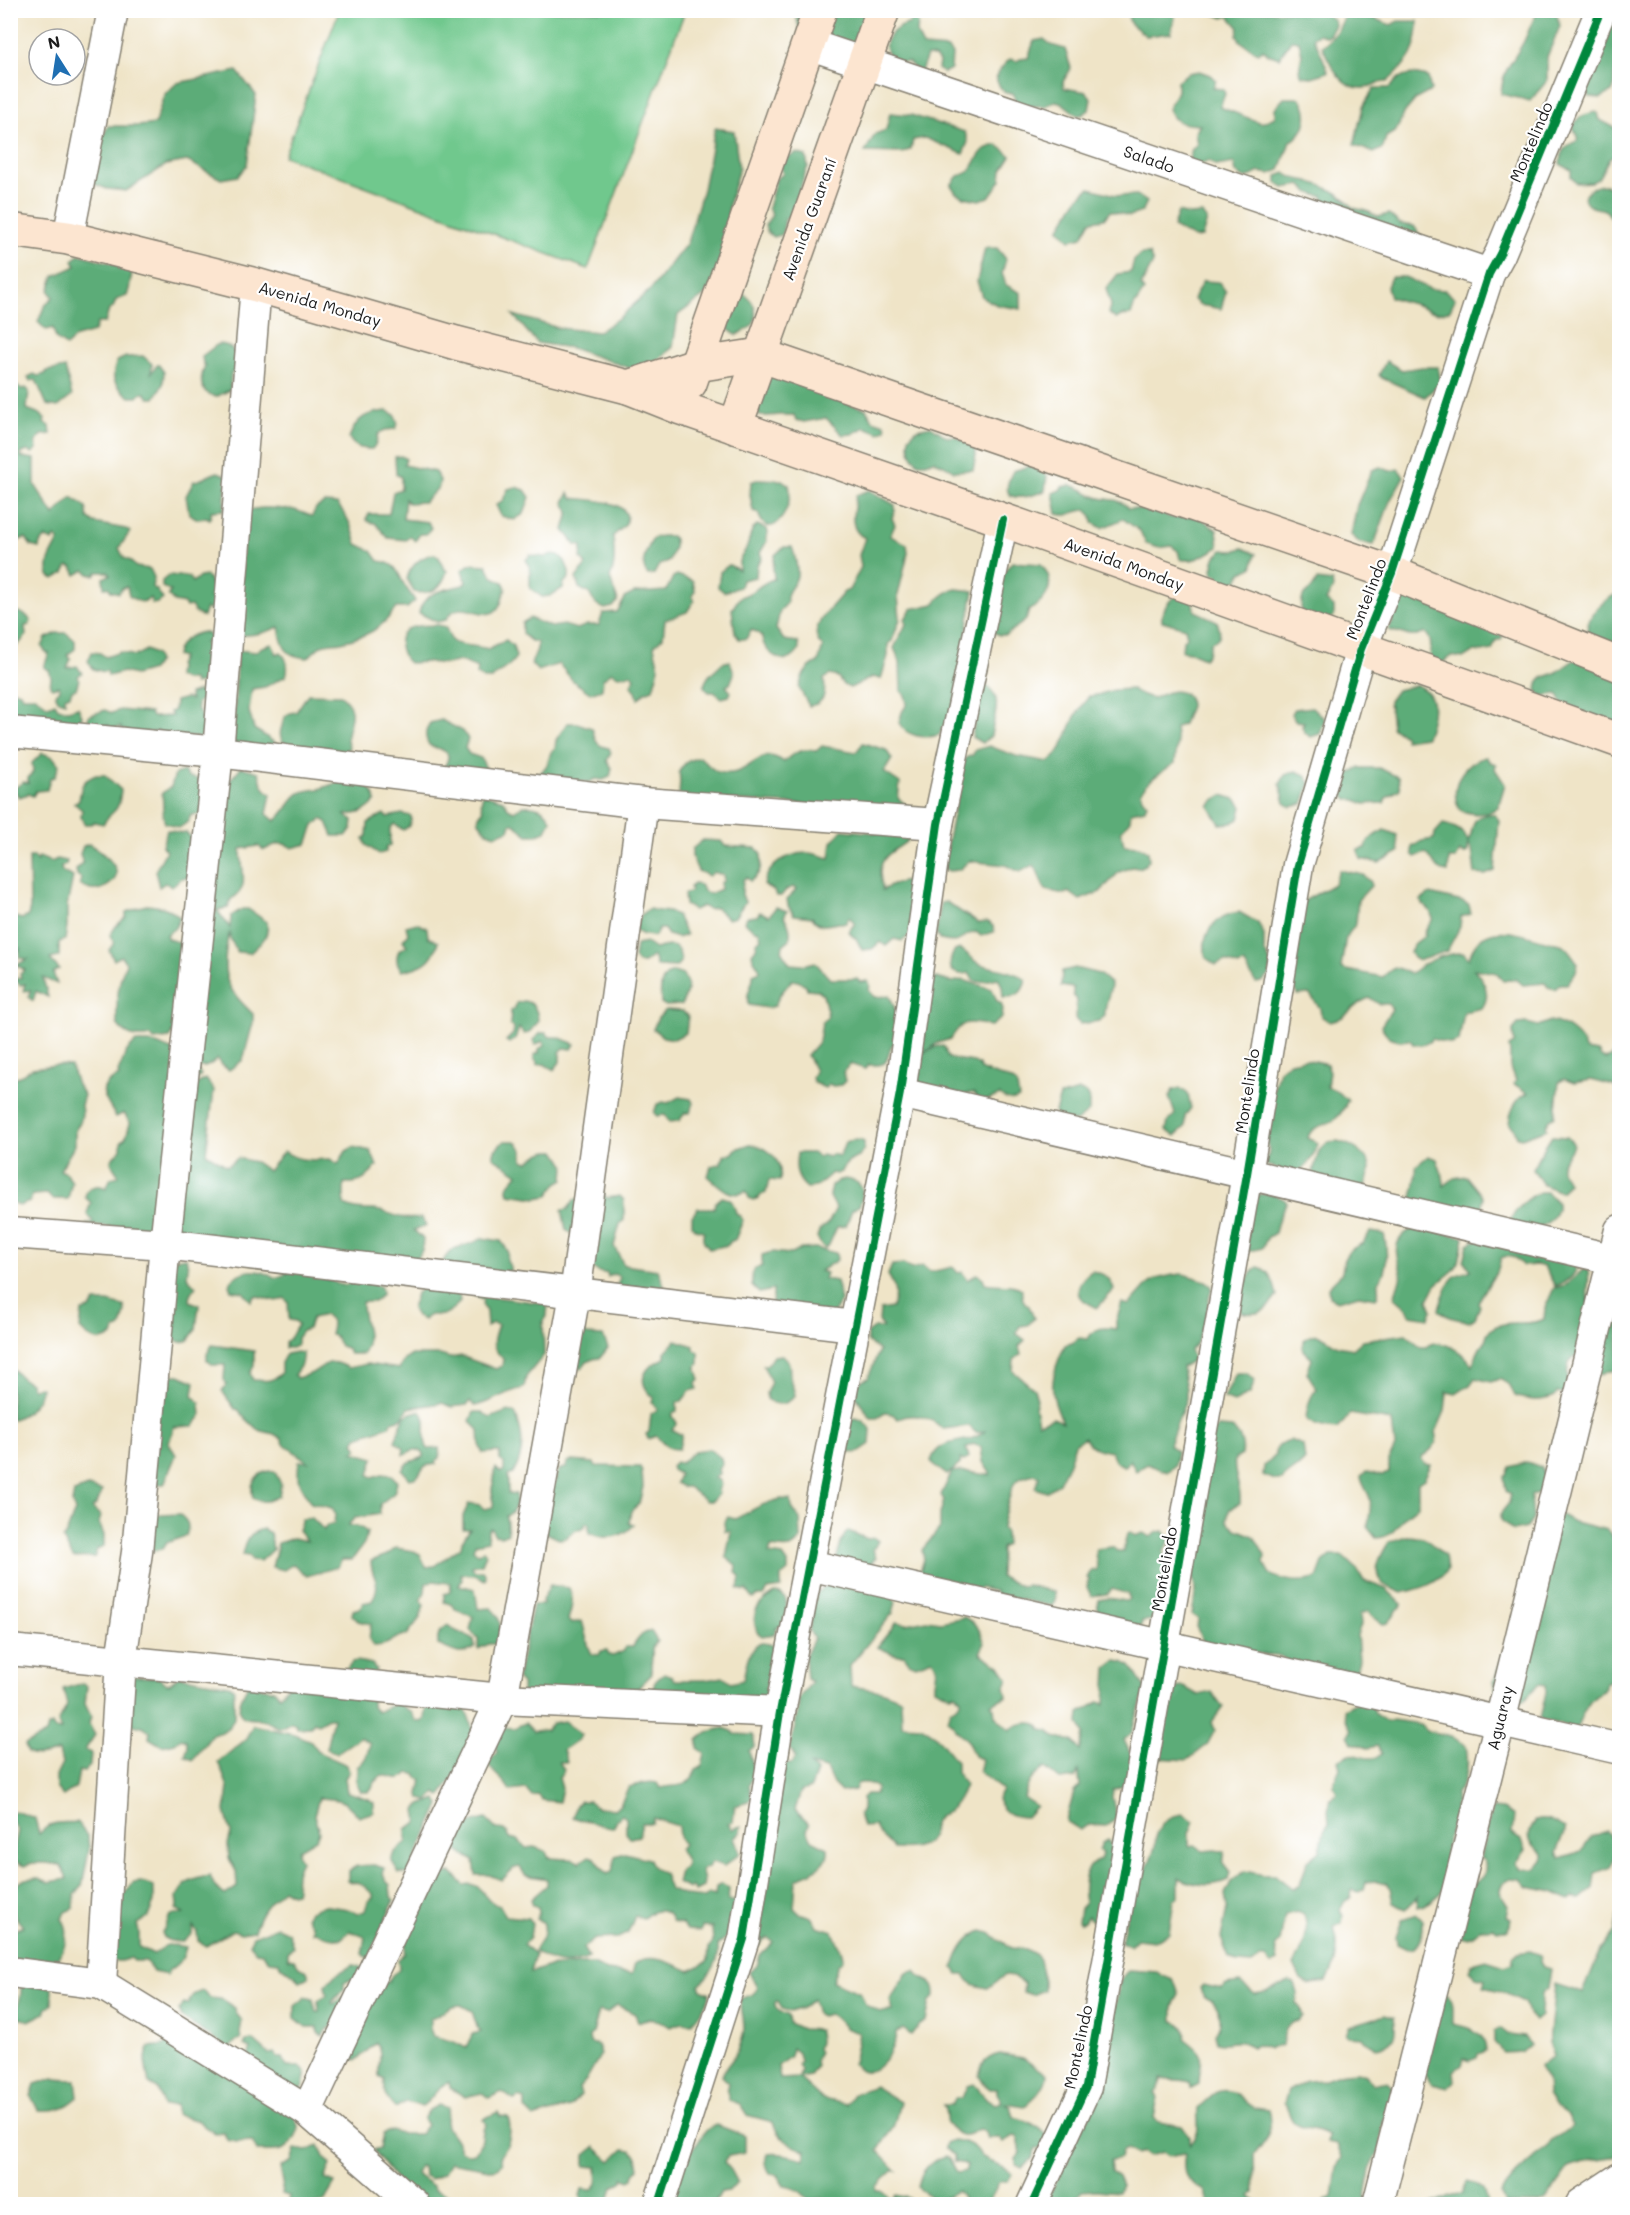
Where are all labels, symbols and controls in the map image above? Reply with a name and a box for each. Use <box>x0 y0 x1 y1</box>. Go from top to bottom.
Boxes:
north arrow <box>27 27 87 87</box>
text: N <box>46 30 62 53</box>
street label: Montelindo <box>1504 98 1557 185</box>
street label: Salado <box>1121 140 1177 177</box>
street label: Avenida Guaraní <box>777 154 841 283</box>
street label: Avenida Monday <box>256 276 384 331</box>
street label: Avenida Monday <box>1061 532 1187 595</box>
street label: Montelindo <box>1340 555 1391 642</box>
street label: Montelindo <box>1229 1047 1264 1135</box>
street label: Montelindo <box>1146 1525 1181 1613</box>
street label: Aguaray <box>1481 1684 1518 1752</box>
street label: Montelindo <box>1058 2003 1097 2091</box>

